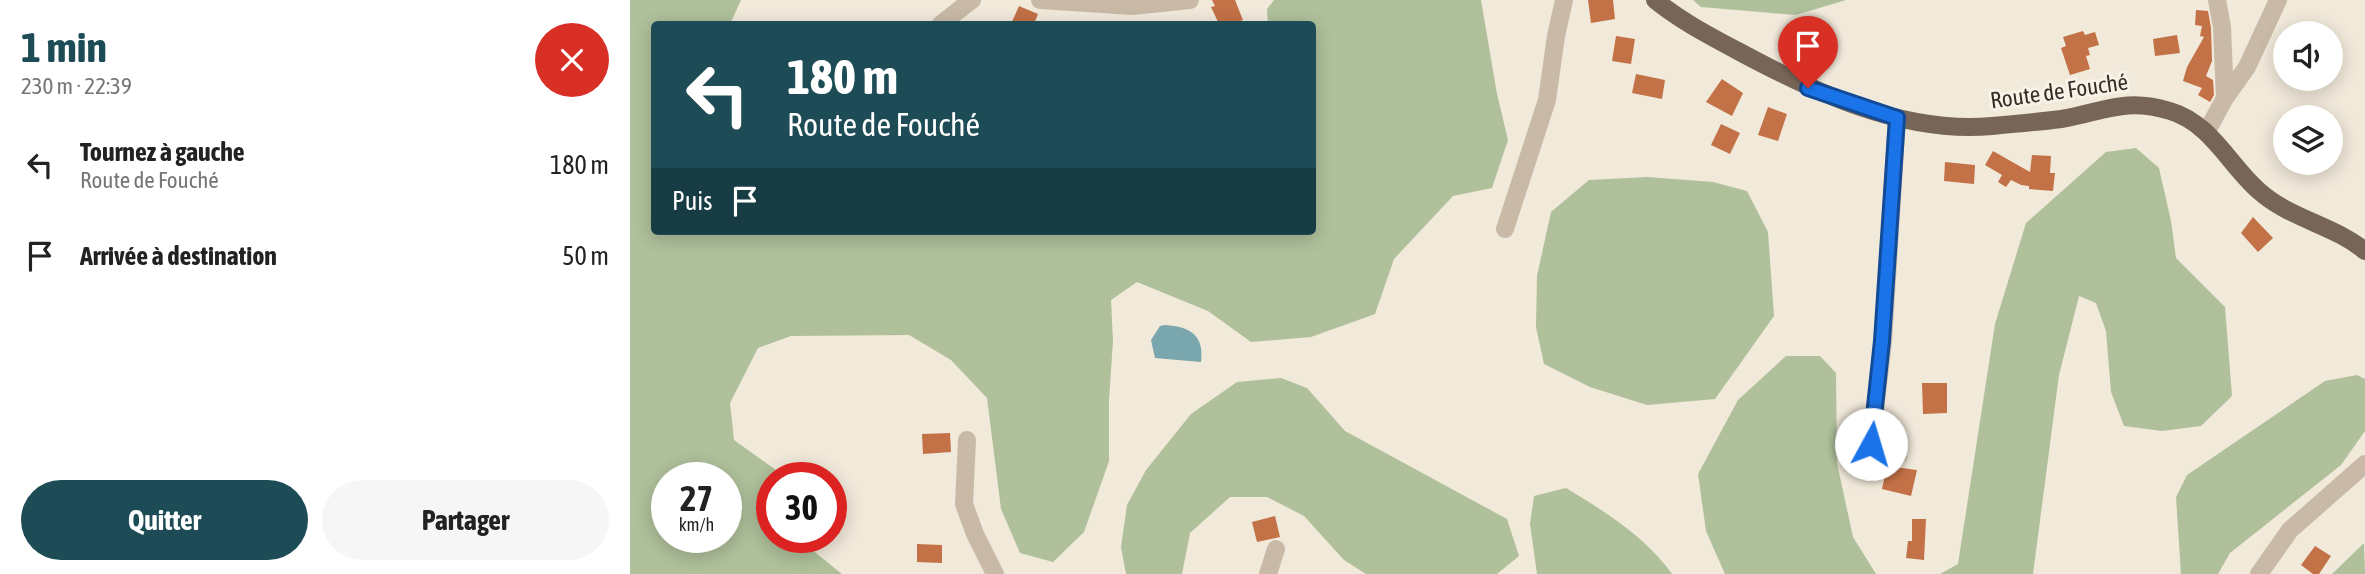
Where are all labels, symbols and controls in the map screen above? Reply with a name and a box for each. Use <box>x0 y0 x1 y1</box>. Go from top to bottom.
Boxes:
pin <box>1778 16 1838 88</box>
map controls <box>2273 21 2343 175</box>
button: sound <box>2273 21 2343 91</box>
text: 1 min <box>21 23 107 71</box>
button: close <box>535 23 609 97</box>
icon: arrive <box>1789 27 1827 65</box>
text: 180 m <box>787 48 898 104</box>
icon: left <box>672 49 763 140</box>
street label: Route de Fouché <box>1988 68 2130 114</box>
text: 230 m · 22:39 <box>21 73 132 99</box>
button: layers <box>2273 105 2343 175</box>
text: Route de Fouché <box>787 106 980 143</box>
text: Tournez à gauche <box>80 137 245 167</box>
icon: left <box>21 146 59 184</box>
text: 180 m <box>550 150 609 180</box>
text: Route de Fouché <box>80 167 219 193</box>
icon: arrive <box>726 182 764 220</box>
text: Puis <box>672 186 712 216</box>
icon: arrive <box>21 237 59 275</box>
text: Arrivée à destination <box>80 241 277 271</box>
text: 50 m <box>562 241 609 271</box>
position arrow <box>1834 407 1908 481</box>
speed limit sign: 30 <box>756 462 847 553</box>
text: 27 <box>680 478 713 518</box>
button: Quitter <box>21 480 308 560</box>
button: Partager <box>322 480 609 560</box>
text: km/h <box>679 514 714 535</box>

